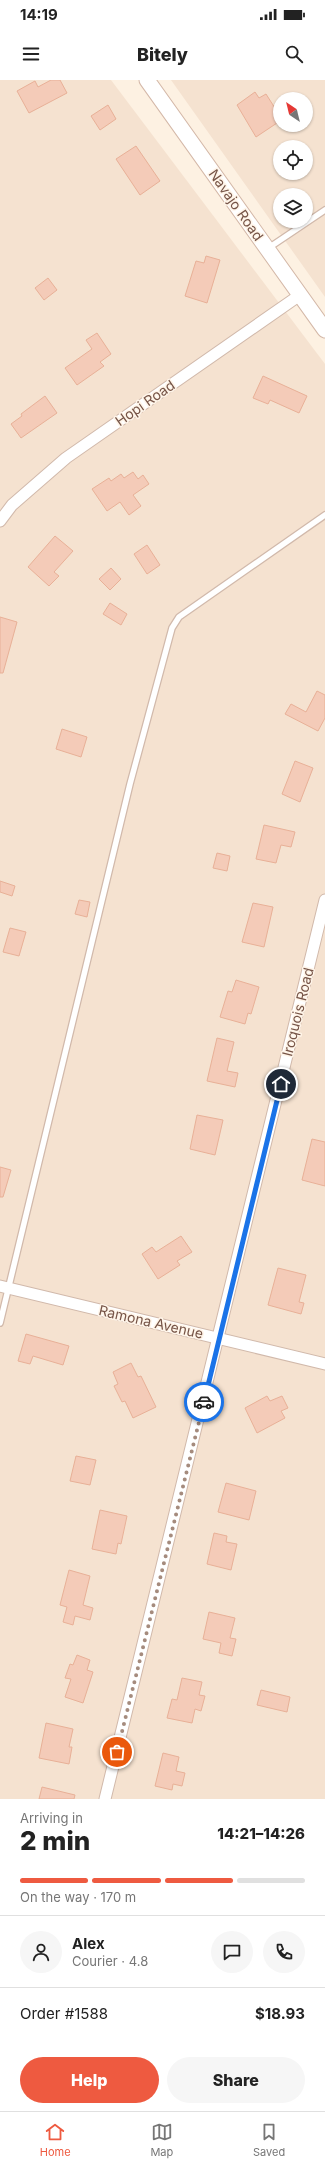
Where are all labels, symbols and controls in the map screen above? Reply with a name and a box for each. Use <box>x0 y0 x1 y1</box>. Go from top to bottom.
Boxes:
text: 14:19 <box>20 5 58 24</box>
icon: menu <box>20 43 42 65</box>
icon: search <box>283 43 305 65</box>
text: Bitely <box>137 44 188 65</box>
north arrow <box>273 92 313 132</box>
map controls <box>273 92 313 228</box>
button: locate <box>273 140 313 180</box>
street label: Navajo Road <box>206 166 267 244</box>
button: layers <box>273 188 313 228</box>
street label: Hopi Road <box>112 376 178 429</box>
street label: Iroquois Road <box>278 966 317 1058</box>
pin <box>264 1067 298 1101</box>
icon: home <box>270 1073 292 1095</box>
street label: Ramona Avenue <box>97 1301 205 1342</box>
courier <box>184 1382 224 1422</box>
icon: car <box>193 1391 215 1413</box>
pin <box>100 1735 134 1769</box>
icon: bag <box>106 1741 128 1763</box>
text: Arriving in <box>20 1810 83 1826</box>
text: 14:21–14:26 <box>217 1824 305 1843</box>
text: 2 min <box>20 1825 90 1856</box>
text: On the way · 170 m <box>20 1889 136 1905</box>
button: person <box>20 1931 62 1973</box>
button: chat <box>211 1931 253 1973</box>
button: phone <box>263 1931 305 1973</box>
text: Alex <box>72 1934 105 1953</box>
text: Courier · 4.8 <box>72 1953 148 1969</box>
text: Order #1588 <box>20 2004 108 2023</box>
text: $18.93 <box>255 2004 305 2023</box>
button: Help <box>20 2057 159 2103</box>
button: Share <box>167 2057 305 2103</box>
tab: Home <box>40 2121 71 2159</box>
tab: Map <box>150 2121 173 2159</box>
tab: Saved <box>253 2121 285 2159</box>

